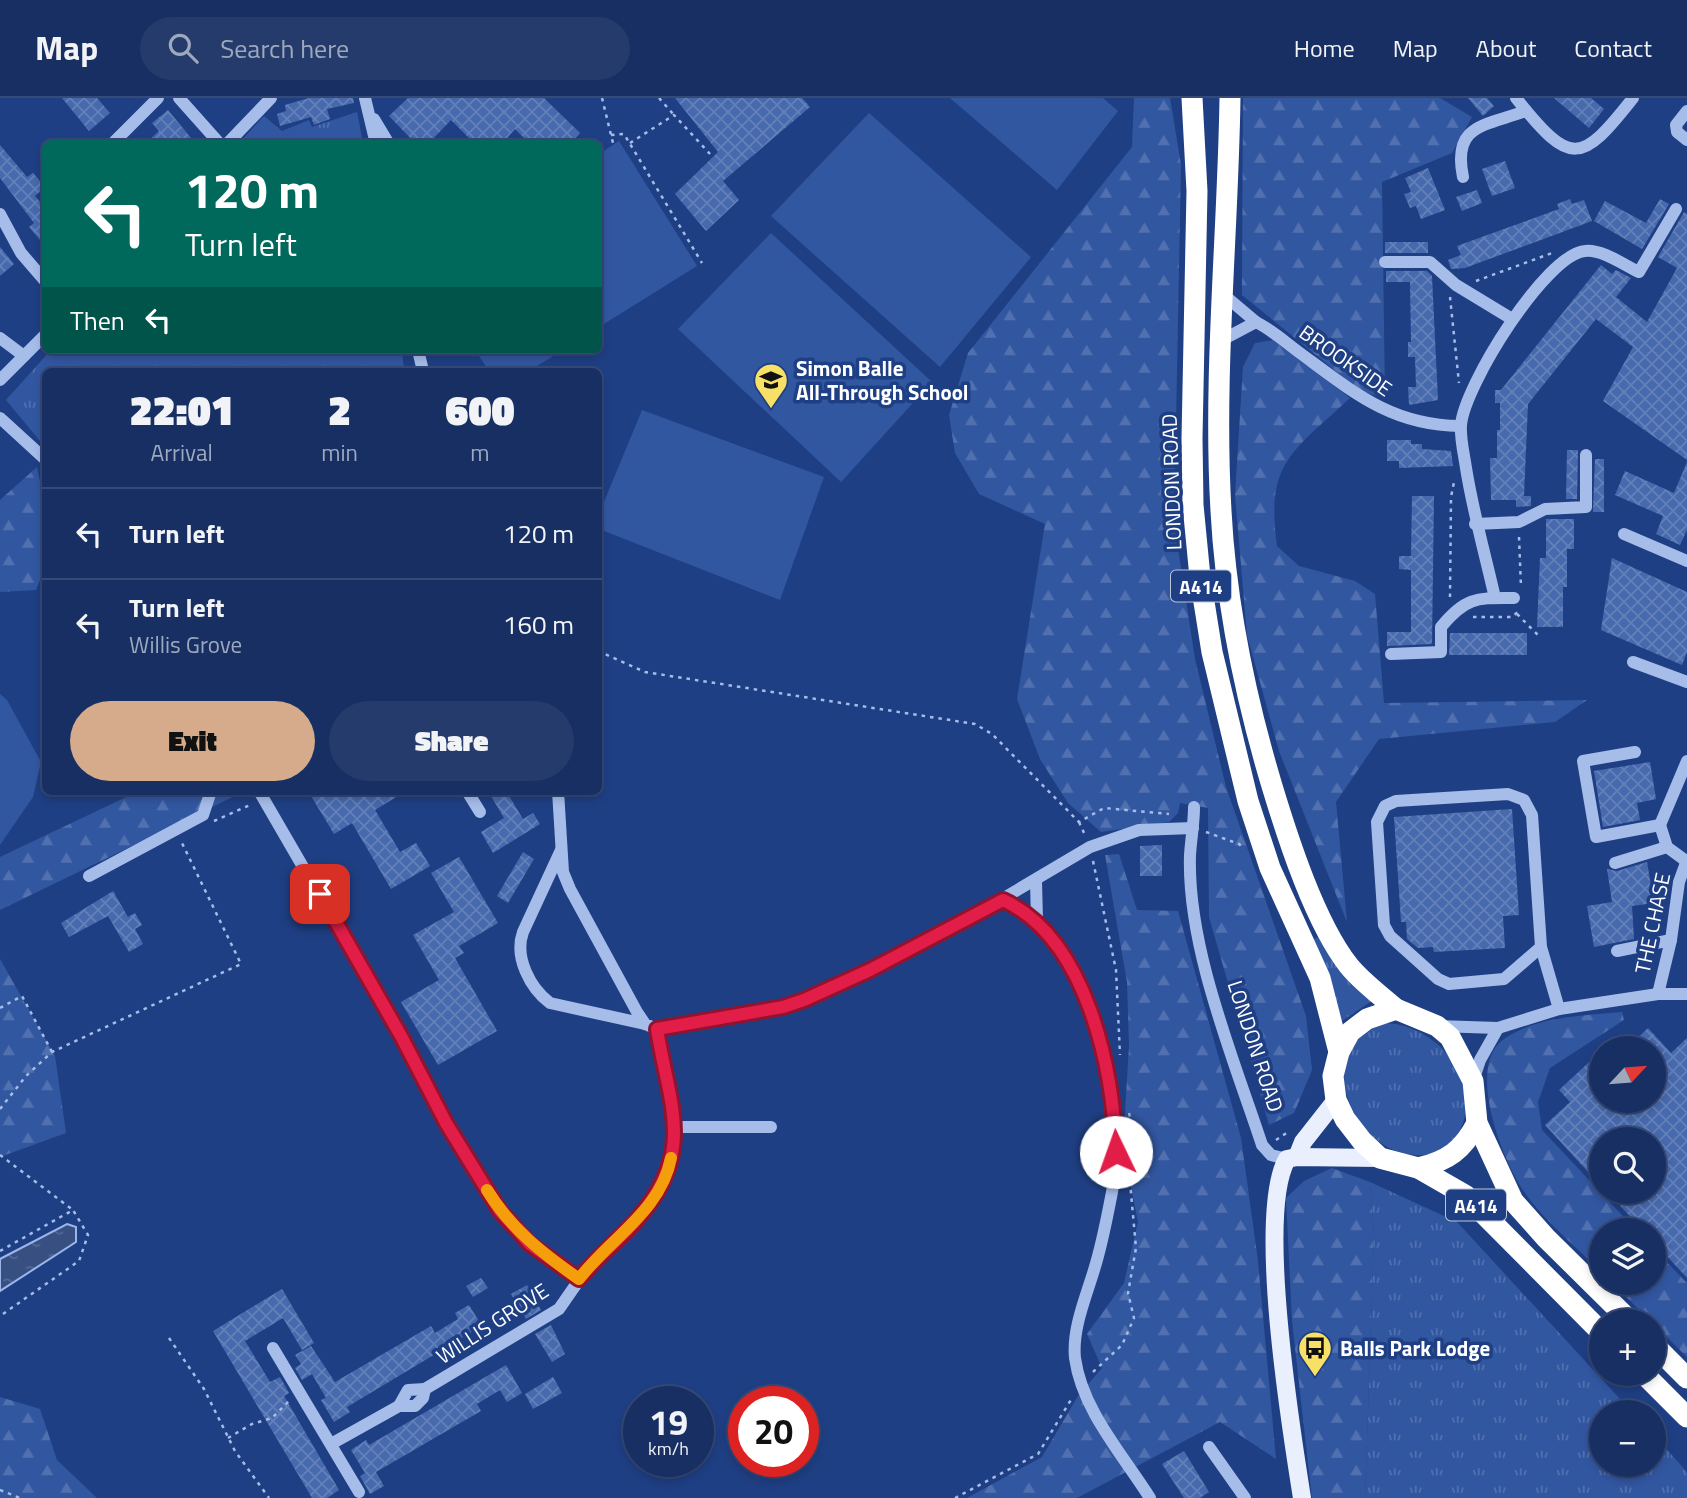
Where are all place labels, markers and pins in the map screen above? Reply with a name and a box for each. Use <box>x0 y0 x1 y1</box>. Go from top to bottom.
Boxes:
place label: Simon Balle All-Through School <box>796 352 968 408</box>
school or university icon: Simon Balle All-Through School <box>752 361 790 410</box>
pin <box>290 864 350 924</box>
bus stop icon: Balls Park Lodge <box>1296 1329 1334 1378</box>
place label: Balls Park Lodge <box>1340 1332 1490 1364</box>

